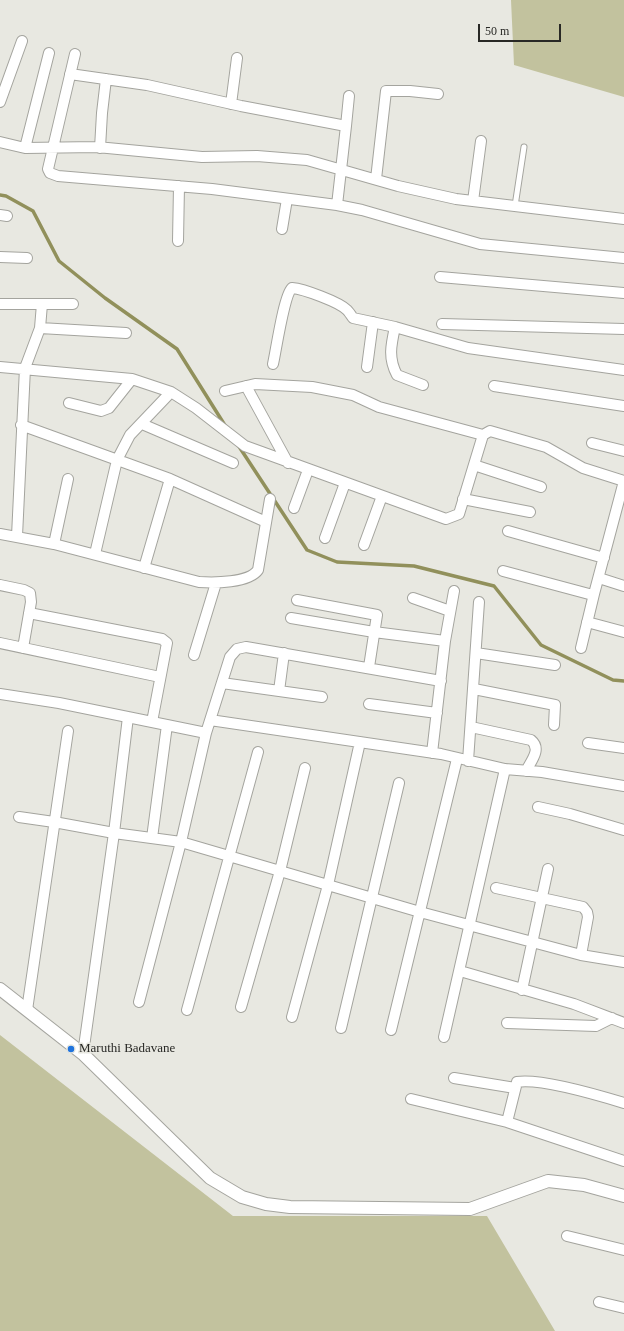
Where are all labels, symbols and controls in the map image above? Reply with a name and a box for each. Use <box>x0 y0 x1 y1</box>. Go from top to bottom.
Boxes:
scale bar <box>480 16 563 42</box>
text: 50 m <box>485 24 509 38</box>
place label: Maruthi Badavane <box>79 1041 175 1057</box>
marker: Maruthi Badavane <box>66 1044 76 1054</box>

